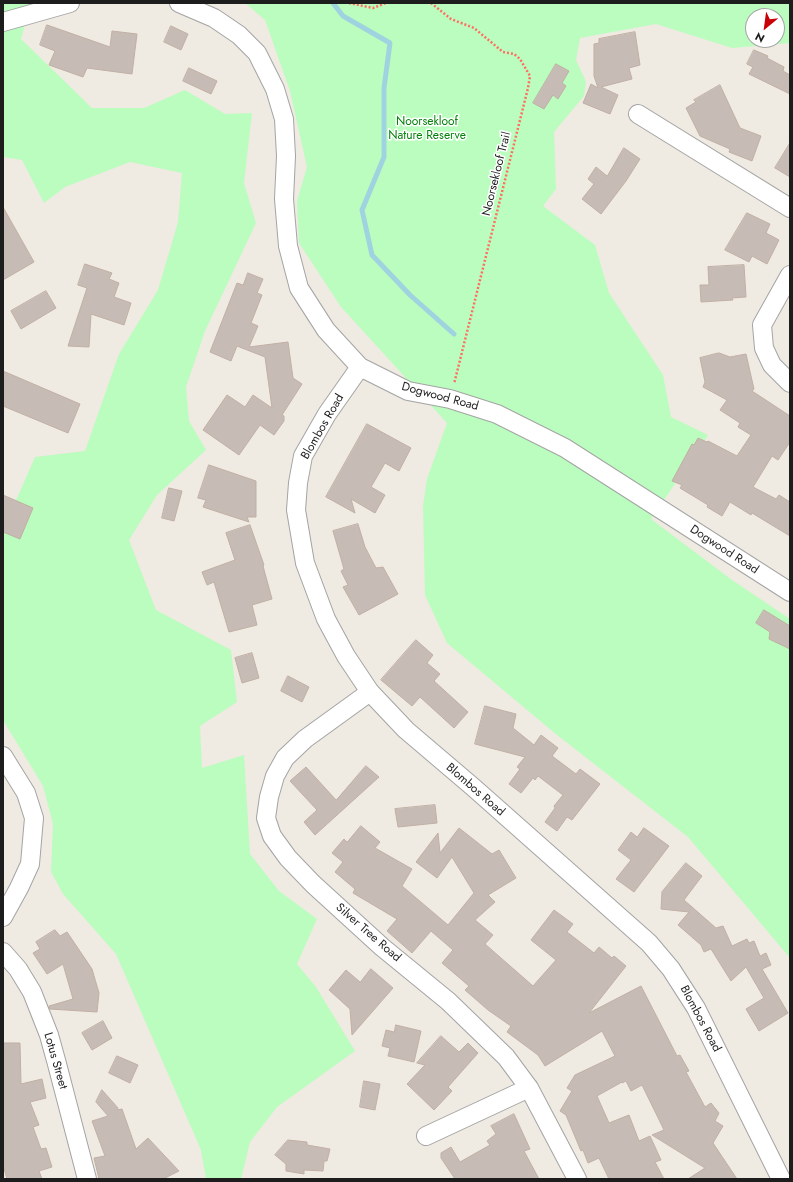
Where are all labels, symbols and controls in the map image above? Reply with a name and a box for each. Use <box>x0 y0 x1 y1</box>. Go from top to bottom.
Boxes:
north arrow <box>745 8 785 48</box>
text: N <box>752 29 767 47</box>
park label: Noorsekloof Nature Reserve <box>388 115 466 143</box>
street label: Noorsekloof Trail <box>480 130 514 218</box>
street label: Dogwood Road <box>400 380 480 414</box>
street label: Blombos Road <box>298 392 348 462</box>
street label: Dogwood Road <box>687 522 761 578</box>
street label: Blombos Road <box>443 761 507 819</box>
street label: Silver Tree Road <box>332 901 404 965</box>
street label: Blombos Road <box>676 983 724 1055</box>
street label: Lotus Street <box>40 1031 70 1091</box>

